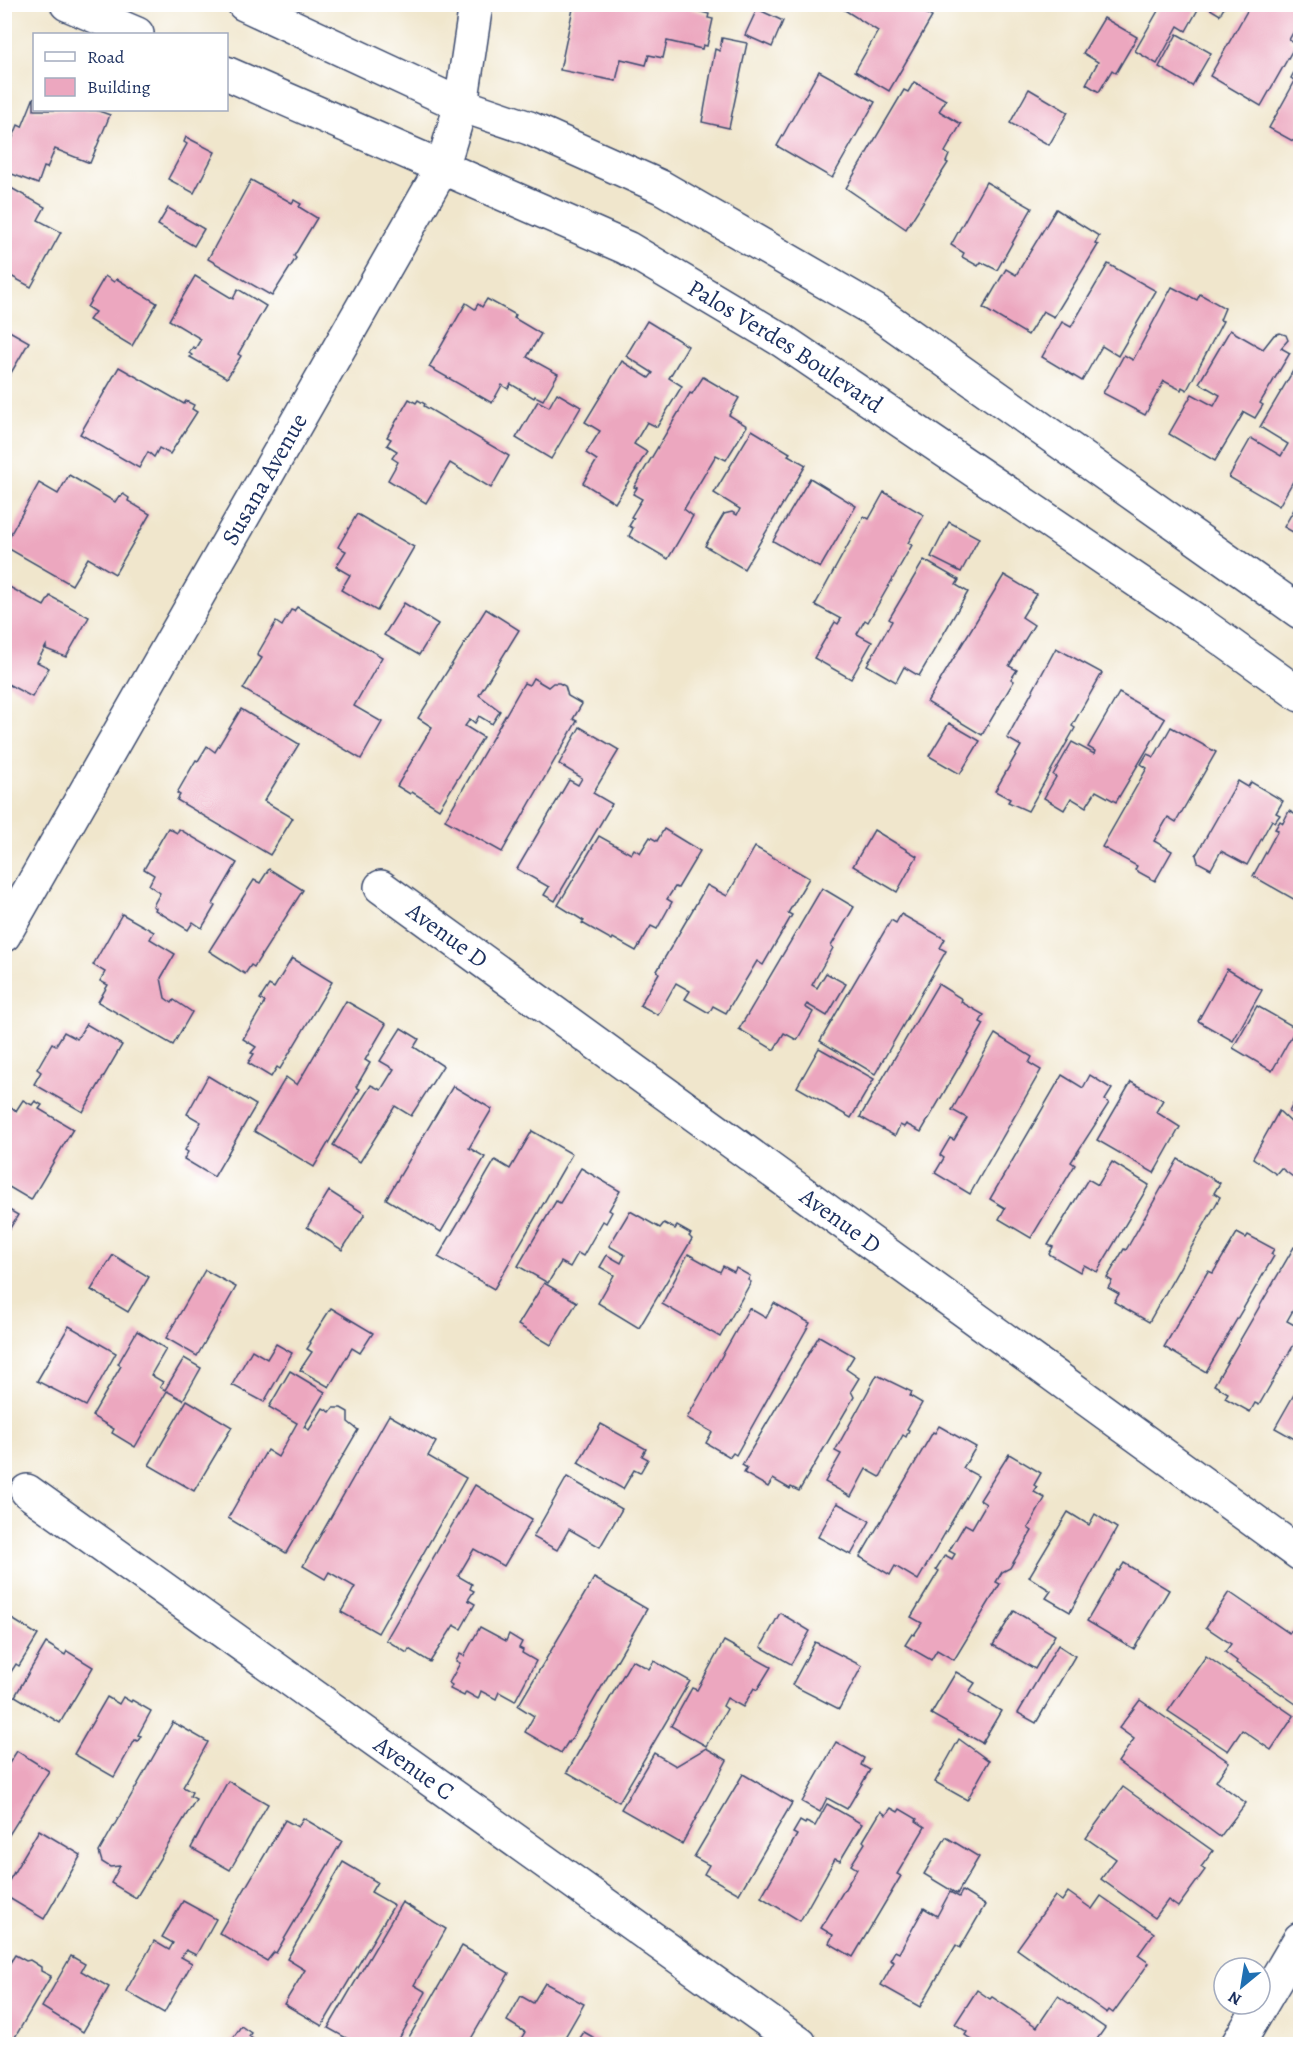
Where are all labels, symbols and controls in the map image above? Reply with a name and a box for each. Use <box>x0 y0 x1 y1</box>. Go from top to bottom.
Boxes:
legend <box>33 33 228 111</box>
text: Road <box>87 45 125 69</box>
text: Building <box>87 75 151 99</box>
street label: Palos Verdes Boulevard <box>682 272 890 420</box>
street label: Susana Avenue <box>214 407 315 551</box>
street label: Avenue D <box>399 894 494 975</box>
street label: Avenue D <box>793 1180 888 1261</box>
street label: Avenue C <box>367 1728 461 1808</box>
north arrow <box>1212 1956 1272 2016</box>
text: N <box>1224 1986 1246 2011</box>

